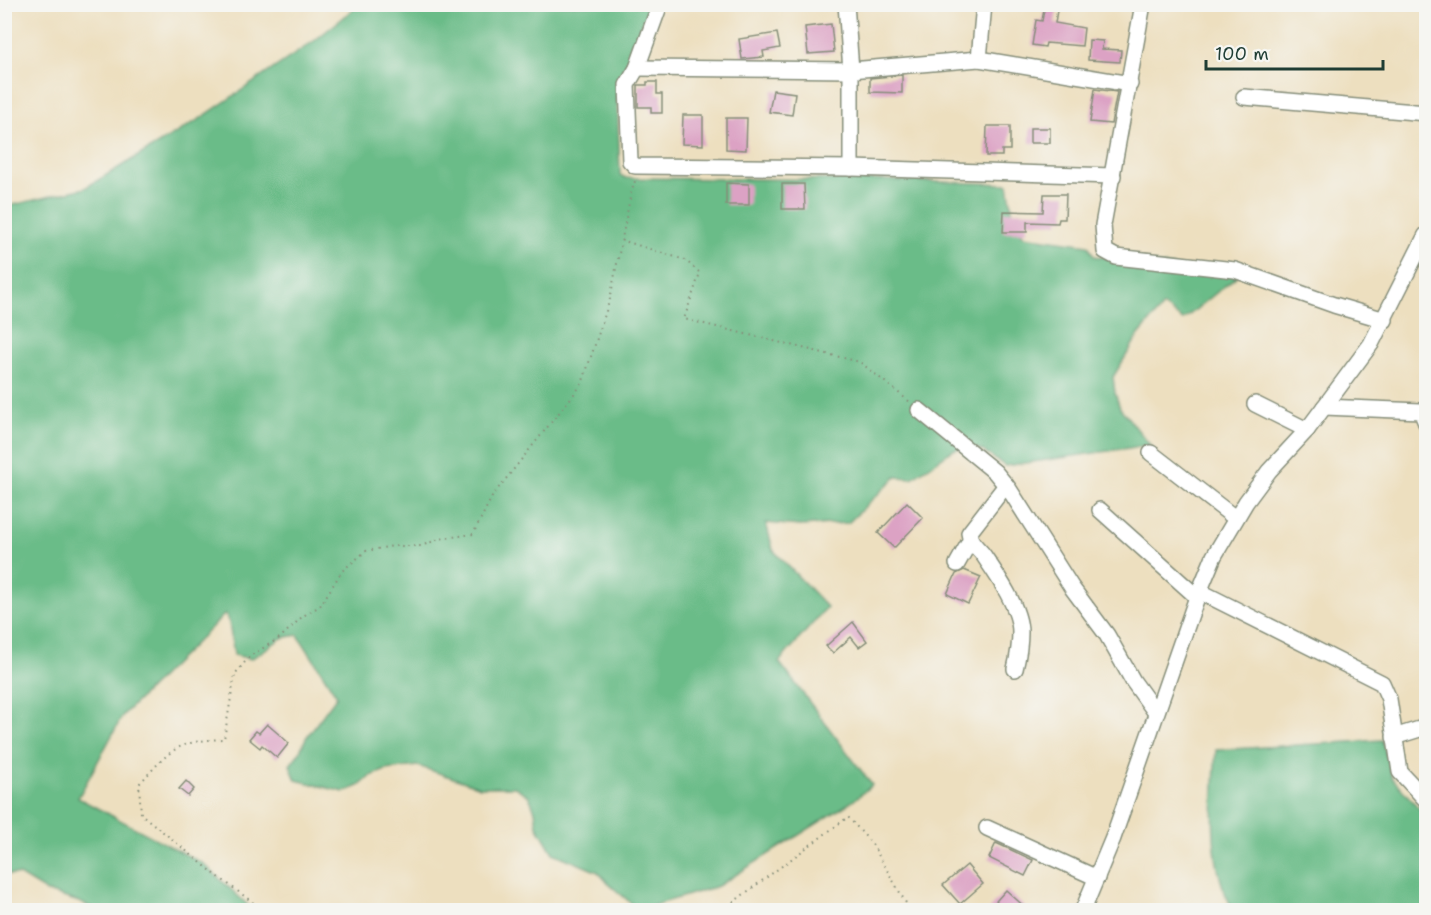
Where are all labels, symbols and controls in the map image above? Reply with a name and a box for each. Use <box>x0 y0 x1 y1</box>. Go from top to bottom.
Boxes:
scale bar <box>1206 33 1383 71</box>
text: 100 m <box>1215 42 1269 66</box>

